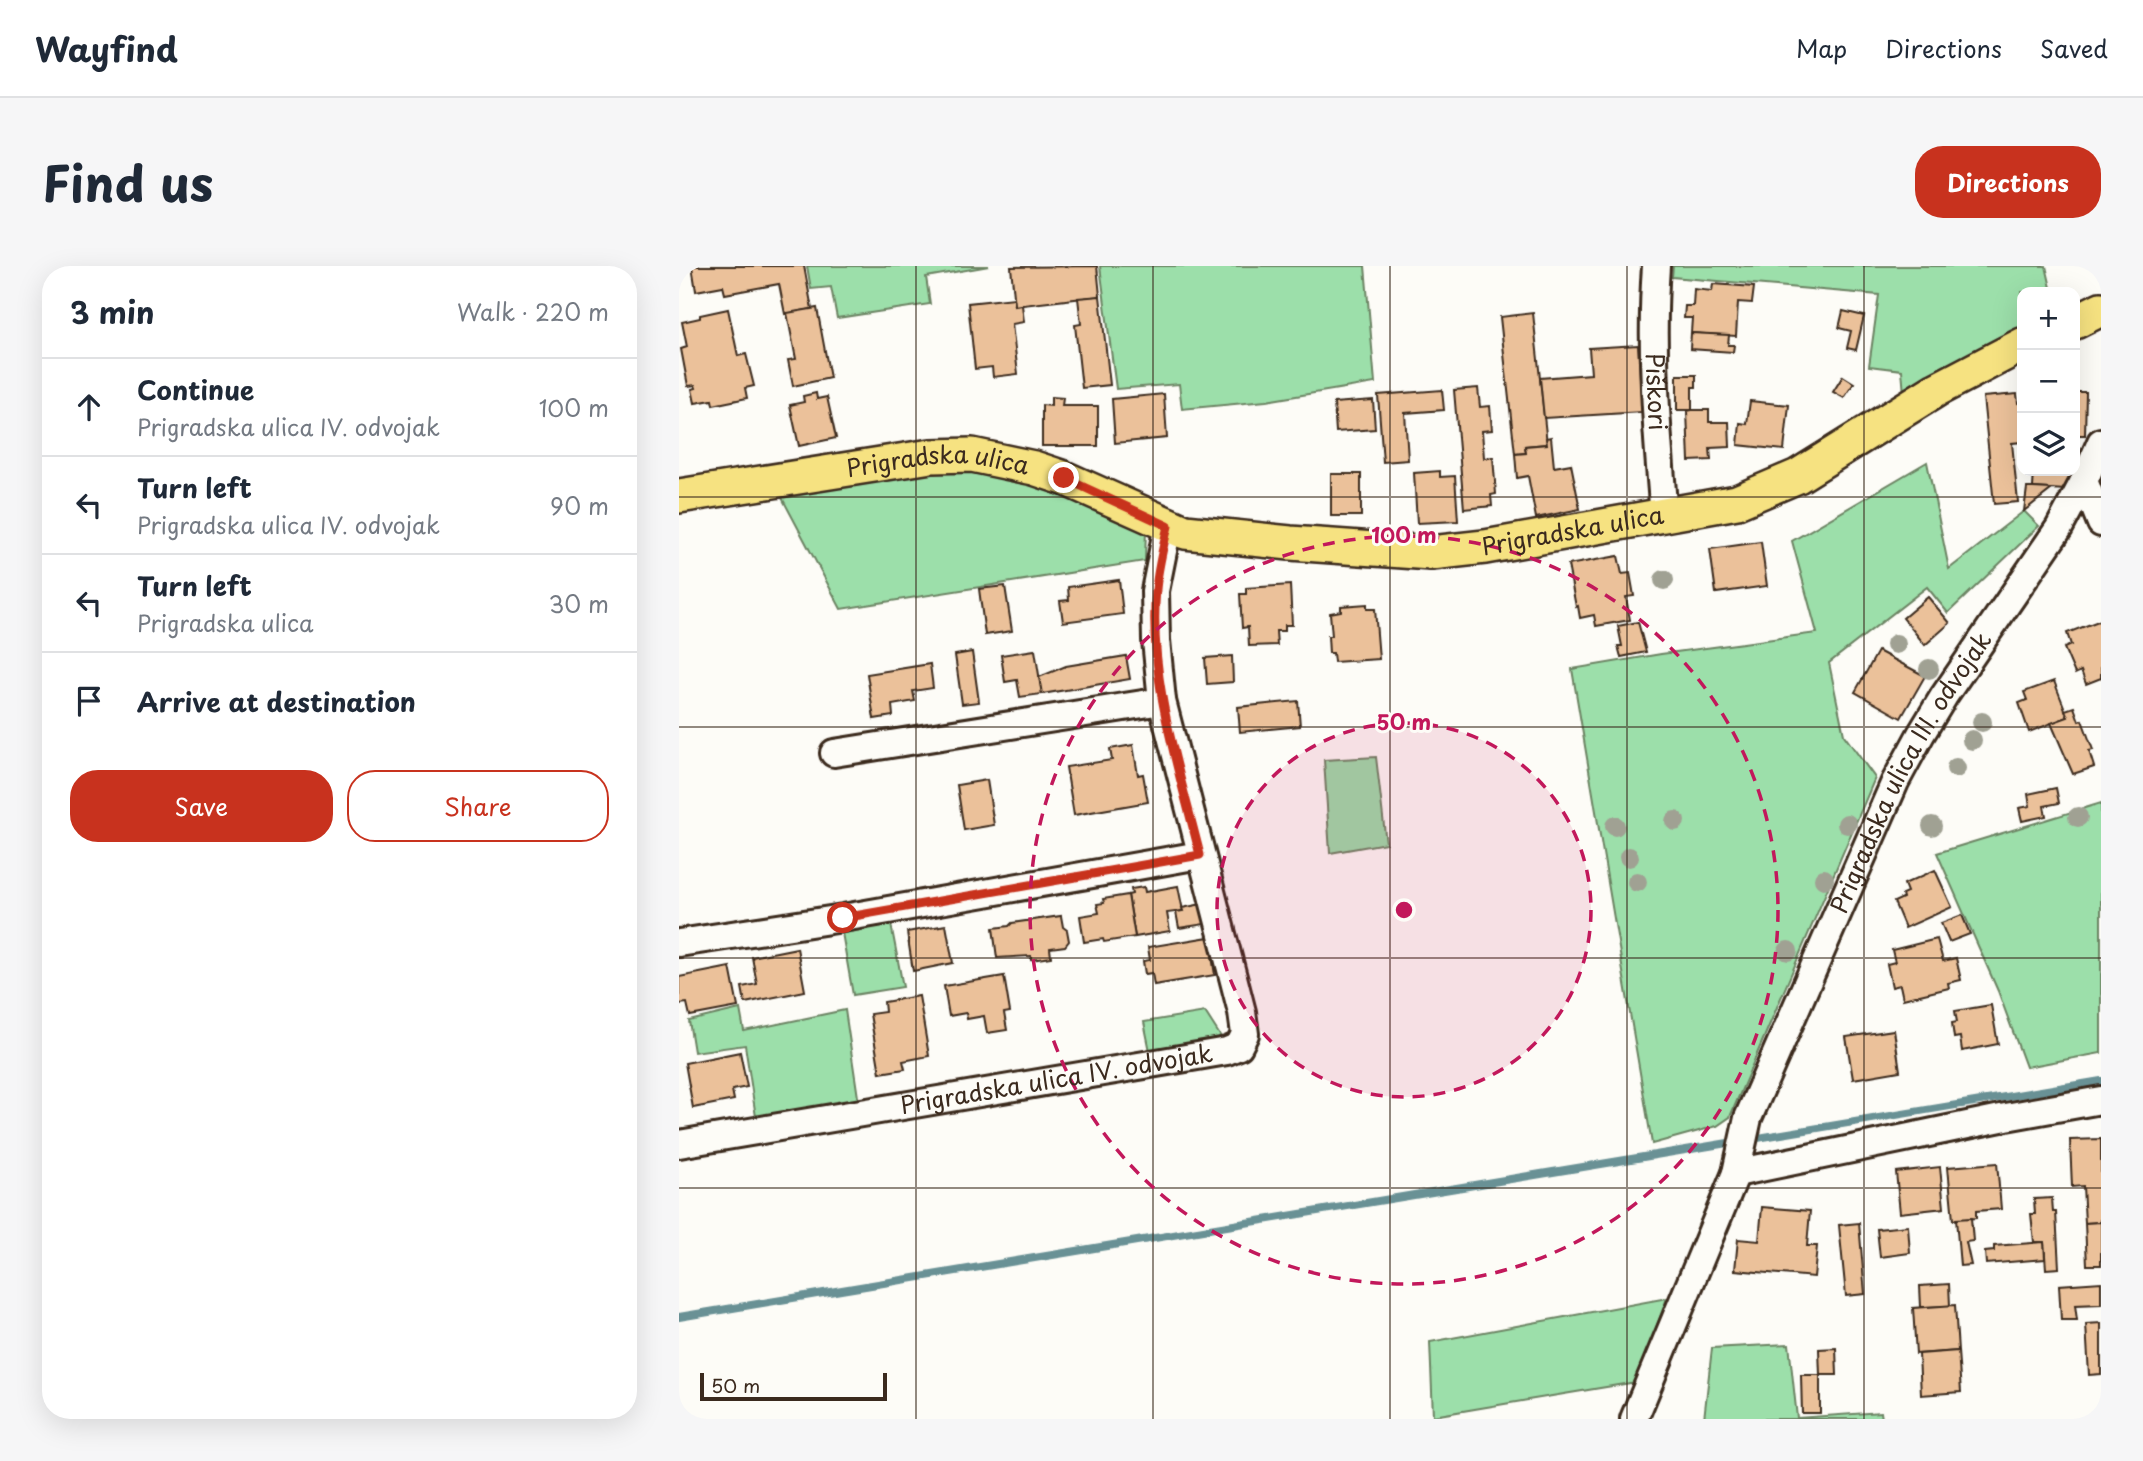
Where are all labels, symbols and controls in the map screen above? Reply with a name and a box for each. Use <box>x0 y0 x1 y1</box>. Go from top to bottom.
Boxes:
text: Wayfind <box>35 23 178 73</box>
text: Map <box>1796 30 1847 66</box>
text: Directions <box>1885 30 2002 66</box>
text: Saved <box>2040 30 2108 66</box>
text: Find us <box>42 145 213 219</box>
button: Directions <box>1915 146 2101 218</box>
map controls <box>2017 287 2080 476</box>
button: + <box>2017 287 2080 350</box>
text: 3 min <box>70 289 155 334</box>
text: Walk · 220 m <box>457 294 609 329</box>
button: − <box>2017 350 2080 413</box>
street label: Piškori <box>1638 353 1677 432</box>
text: Continue <box>137 370 254 409</box>
icon: ahead <box>70 388 108 426</box>
text: 100 m <box>539 390 609 425</box>
text: Prigradska ulica IV. odvojak <box>137 409 440 444</box>
button: layers <box>2017 413 2080 476</box>
street label: Prigradska ulica <box>844 435 1033 485</box>
route end <box>1048 462 1079 493</box>
text: Turn left <box>137 468 252 507</box>
icon: left <box>70 486 108 524</box>
text: 90 m <box>550 488 609 523</box>
street label: Prigradska ulica <box>1479 495 1666 563</box>
text: Prigradska ulica IV. odvojak <box>137 507 440 542</box>
text: 100 m <box>1371 518 1437 550</box>
text: Turn left <box>137 566 252 605</box>
icon: left <box>70 584 108 622</box>
text: 30 m <box>548 586 609 621</box>
text: Prigradska ulica <box>137 605 313 640</box>
street label: Prigradska ulica III. odvojak <box>1820 624 1999 918</box>
icon: arrive <box>70 682 108 720</box>
text: Arrive at destination <box>137 682 416 721</box>
text: 50 m <box>1377 705 1431 737</box>
button: Save <box>70 770 333 842</box>
button: Share <box>347 770 609 842</box>
centre of rings <box>1392 898 1416 922</box>
route start <box>827 902 858 933</box>
street label: Prigradska ulica IV. odvojak <box>897 1034 1215 1122</box>
scale bar <box>700 1370 887 1402</box>
text: 50 m <box>711 1371 760 1399</box>

